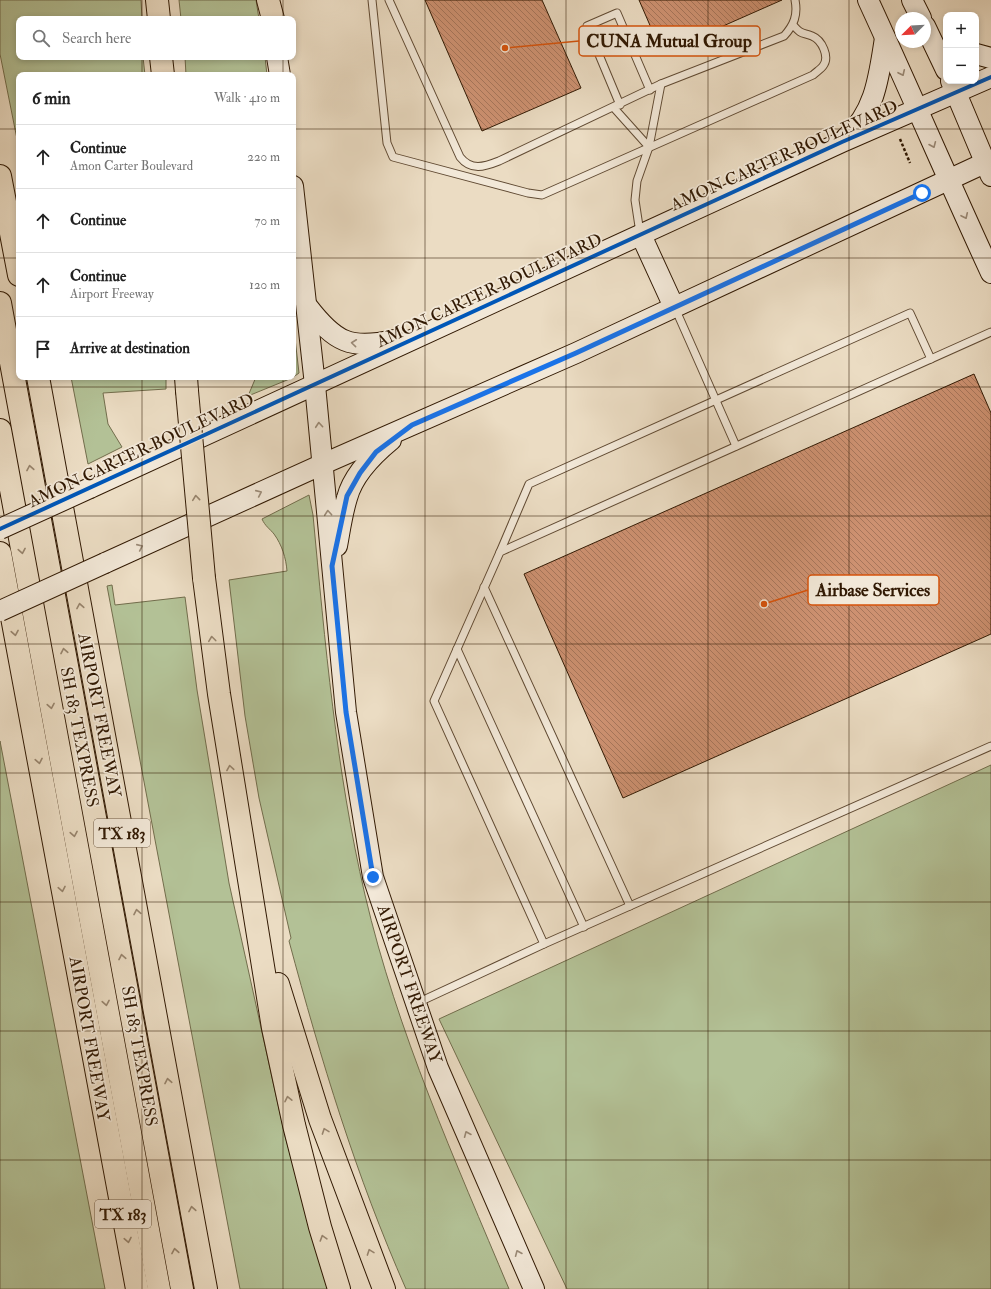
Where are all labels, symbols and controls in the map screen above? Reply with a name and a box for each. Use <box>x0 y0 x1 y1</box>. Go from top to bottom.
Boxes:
north arrow <box>895 12 931 48</box>
map controls <box>943 12 979 84</box>
button: + <box>943 12 979 48</box>
search box <box>16 16 296 60</box>
callout: CUNA Mutual Group <box>579 26 760 56</box>
icon: search <box>30 27 52 49</box>
text: Search here <box>62 29 131 48</box>
text: CUNA Mutual Group <box>586 30 752 53</box>
button: − <box>943 48 979 84</box>
one-way arrow <box>897 69 905 77</box>
text: 6 min <box>32 88 71 109</box>
text: Walk · 410 m <box>214 90 280 106</box>
street label: AMON CARTER BOULEVARD <box>666 96 901 216</box>
text: Continue <box>70 139 126 158</box>
one-way arrow <box>929 141 937 148</box>
icon: ahead <box>32 146 54 168</box>
text: 220 m <box>247 149 280 165</box>
text: Amon Carter Boulevard <box>70 158 193 174</box>
route start <box>913 184 931 202</box>
icon: ahead <box>32 210 54 232</box>
text: Continue <box>70 211 126 230</box>
one-way arrow <box>960 212 968 219</box>
text: 70 m <box>255 213 280 229</box>
street label: AMON CARTER BOULEVARD <box>372 229 605 352</box>
text: Continue <box>70 267 126 286</box>
icon: ahead <box>32 274 54 296</box>
text: 120 m <box>249 277 280 293</box>
text: Airport Freeway <box>70 286 154 302</box>
icon: arrive <box>32 338 54 360</box>
text: Arrive at destination <box>70 339 190 358</box>
one-way arrow <box>351 339 357 348</box>
street label: AMON CARTER BOULEVARD <box>24 389 257 512</box>
one-way arrow <box>315 422 324 428</box>
one-way arrow <box>27 465 35 471</box>
one-way arrow <box>255 490 262 498</box>
one-way arrow <box>192 495 201 501</box>
one-way arrow <box>323 510 332 516</box>
one-way arrow <box>136 544 144 552</box>
one-way arrow <box>18 547 26 554</box>
callout: Airbase Services <box>808 575 939 605</box>
text: Airbase Services <box>815 579 930 602</box>
one-way arrow <box>76 603 84 609</box>
one-way arrow <box>10 630 18 636</box>
street label: AIRPORT FREEWAY <box>73 630 126 799</box>
one-way arrow <box>208 636 217 642</box>
one-way arrow <box>61 648 69 654</box>
street label: SH 183 TEXPRESS <box>56 665 103 809</box>
one-way arrow <box>46 703 55 709</box>
one-way arrow <box>34 758 42 764</box>
one-way arrow <box>227 765 235 771</box>
road number: TX 183 <box>94 819 150 847</box>
one-way arrow <box>70 831 78 837</box>
route end <box>364 868 382 886</box>
one-way arrow <box>58 886 66 892</box>
street label: AIRPORT FREEWAY <box>372 901 447 1067</box>
one-way arrow <box>133 909 141 916</box>
street label: AIRPORT FREEWAY <box>64 954 114 1123</box>
one-way arrow <box>118 954 126 961</box>
street label: SH 183 TEXPRESS <box>117 984 162 1128</box>
one-way arrow <box>101 1000 109 1006</box>
one-way arrow <box>165 1078 173 1085</box>
one-way arrow <box>285 1095 293 1102</box>
one-way arrow <box>321 1127 329 1134</box>
one-way arrow <box>464 1130 472 1138</box>
road number: TX 183 <box>95 1200 151 1228</box>
one-way arrow <box>188 1206 197 1212</box>
one-way arrow <box>319 1235 328 1242</box>
one-way arrow <box>123 1237 132 1243</box>
one-way arrow <box>171 1247 180 1254</box>
one-way arrow <box>367 1249 375 1256</box>
one-way arrow <box>515 1250 523 1257</box>

